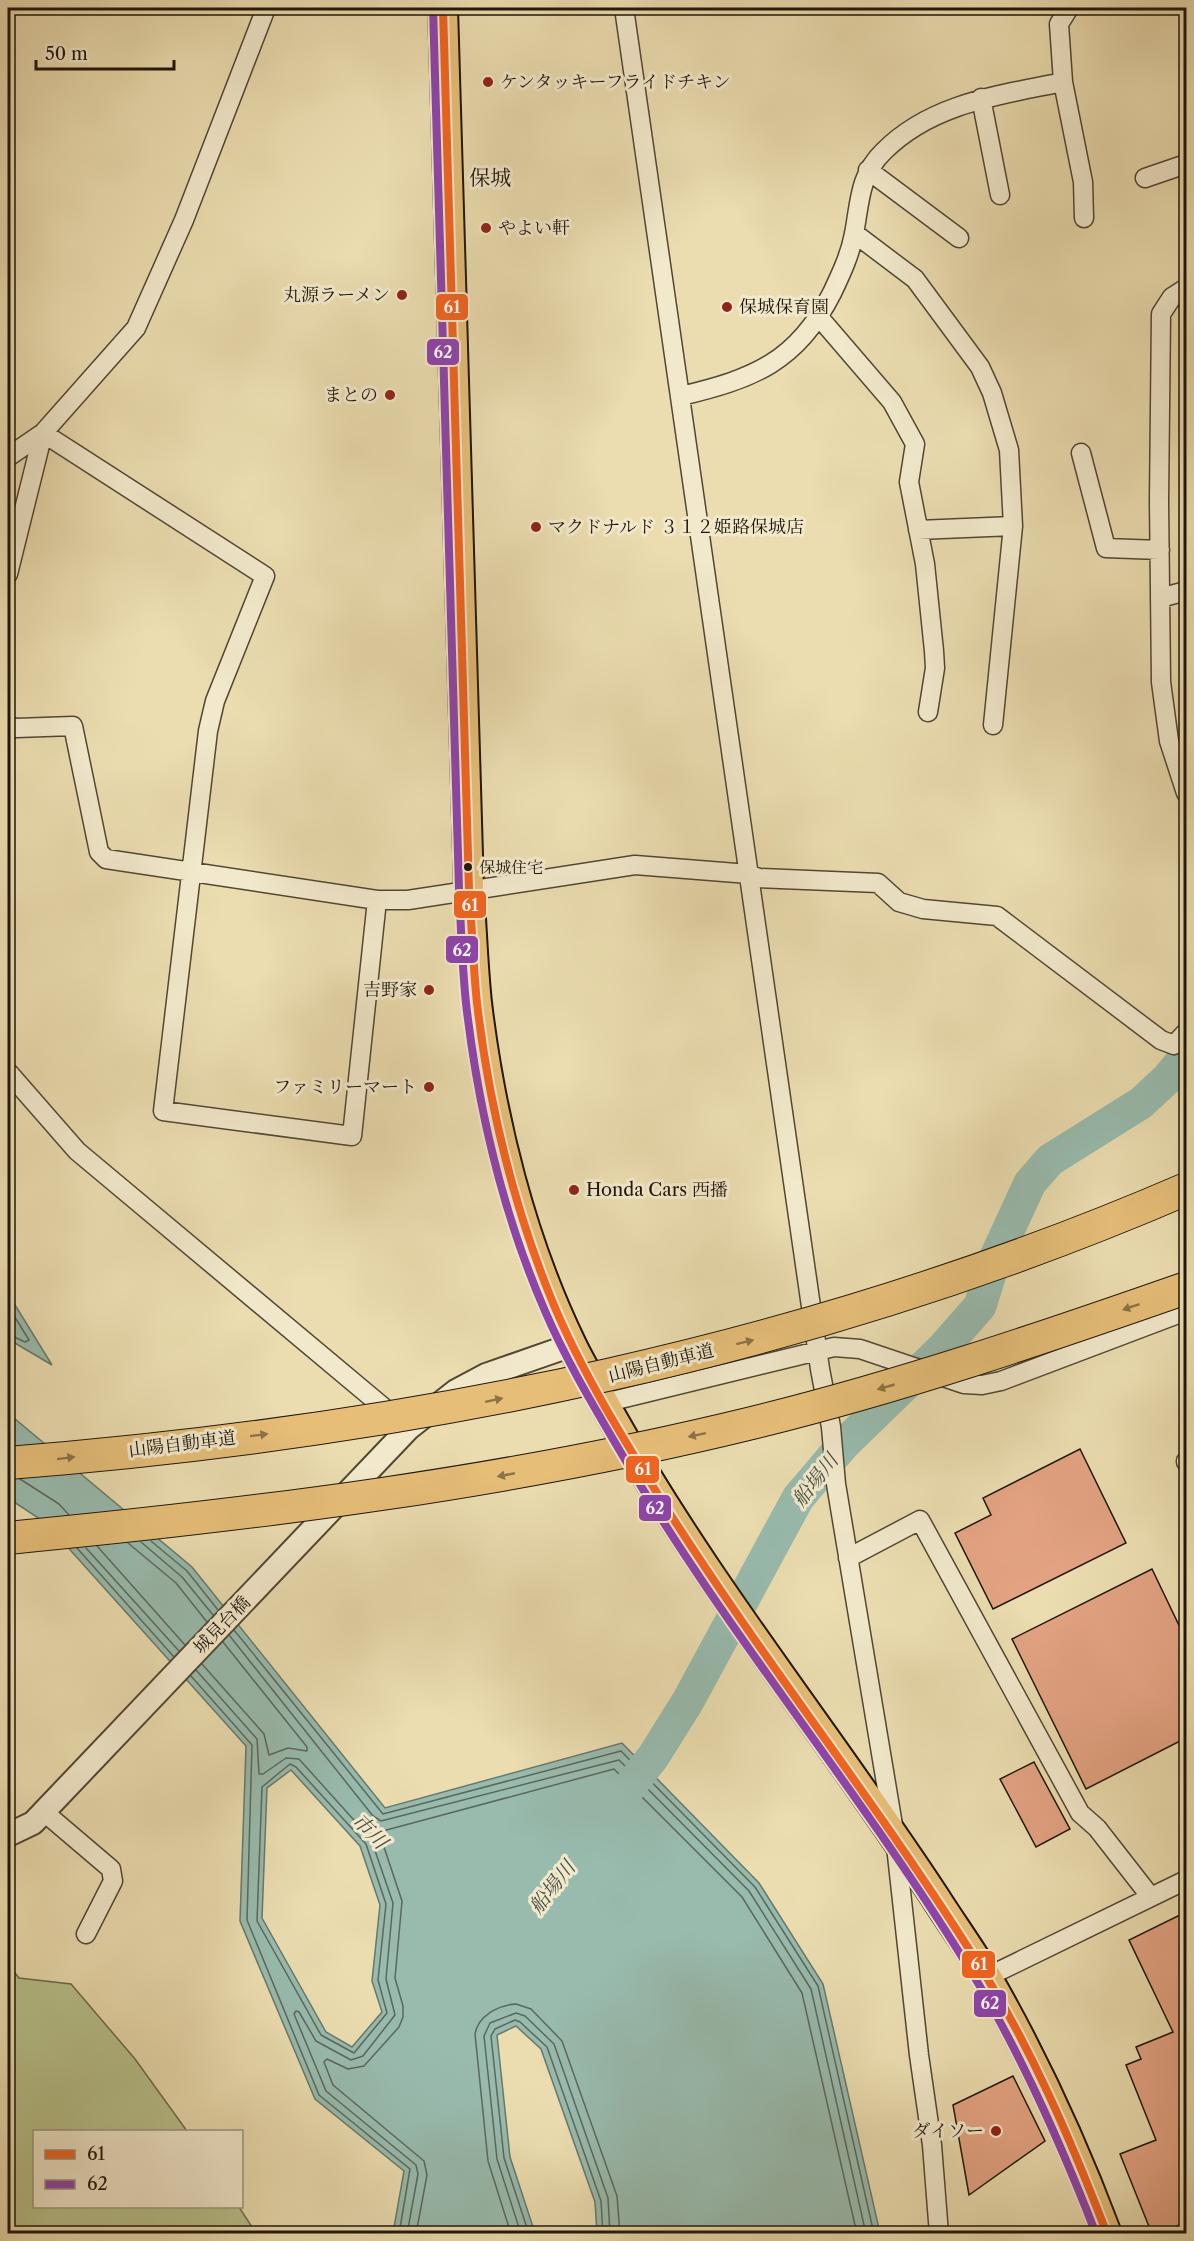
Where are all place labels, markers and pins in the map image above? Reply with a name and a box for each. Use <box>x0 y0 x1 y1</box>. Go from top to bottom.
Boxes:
place label: ケンタッキーフライドチキン <box>500 71 731 93</box>
marker: ケンタッキーフライドチキン <box>481 75 495 89</box>
place label: やよい軒 <box>498 217 570 239</box>
marker: やよい軒 <box>479 221 493 235</box>
place label: 丸源ラーメン <box>283 284 390 306</box>
marker: 丸源ラーメン <box>395 288 409 302</box>
place label: 保城保育園 <box>739 296 829 318</box>
marker: 保城保育園 <box>720 300 734 314</box>
place label: まとの <box>324 384 378 406</box>
marker: まとの <box>383 388 397 402</box>
place label: マクドナルド ３１２姫路保城店 <box>548 516 804 538</box>
marker: マクドナルド ３１２姫路保城店 <box>529 520 543 534</box>
place label: 保城住宅 <box>479 857 543 877</box>
marker: 保城住宅 <box>462 861 474 873</box>
place label: 吉野家 <box>363 979 417 1001</box>
marker: 吉野家 <box>422 983 436 997</box>
place label: ファミリーマート <box>273 1076 417 1098</box>
marker: ファミリーマート <box>422 1080 436 1094</box>
place label: Honda Cars 西播 <box>586 1179 728 1201</box>
marker: Honda Cars 西播 <box>567 1183 581 1197</box>
place label: ダイソー <box>912 2120 984 2142</box>
marker: ダイソー <box>989 2124 1003 2138</box>

